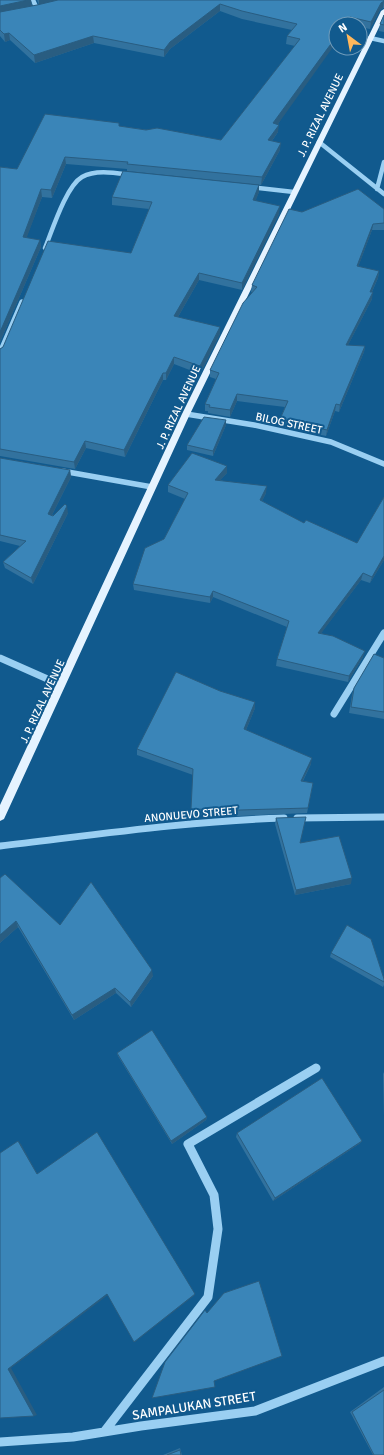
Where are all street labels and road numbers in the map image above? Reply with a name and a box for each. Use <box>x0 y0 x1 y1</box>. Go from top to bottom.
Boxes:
street label: J. P. RIZAL AVENUE <box>295 72 346 159</box>
street label: J. P. RIZAL AVENUE <box>153 363 203 451</box>
street label: BILOG STREET <box>254 410 324 437</box>
street label: J. P. RIZAL AVENUE <box>17 657 67 745</box>
street label: ANONUEVO STREET <box>144 804 239 825</box>
street label: SAMPALUKAN STREET <box>131 1388 258 1424</box>

